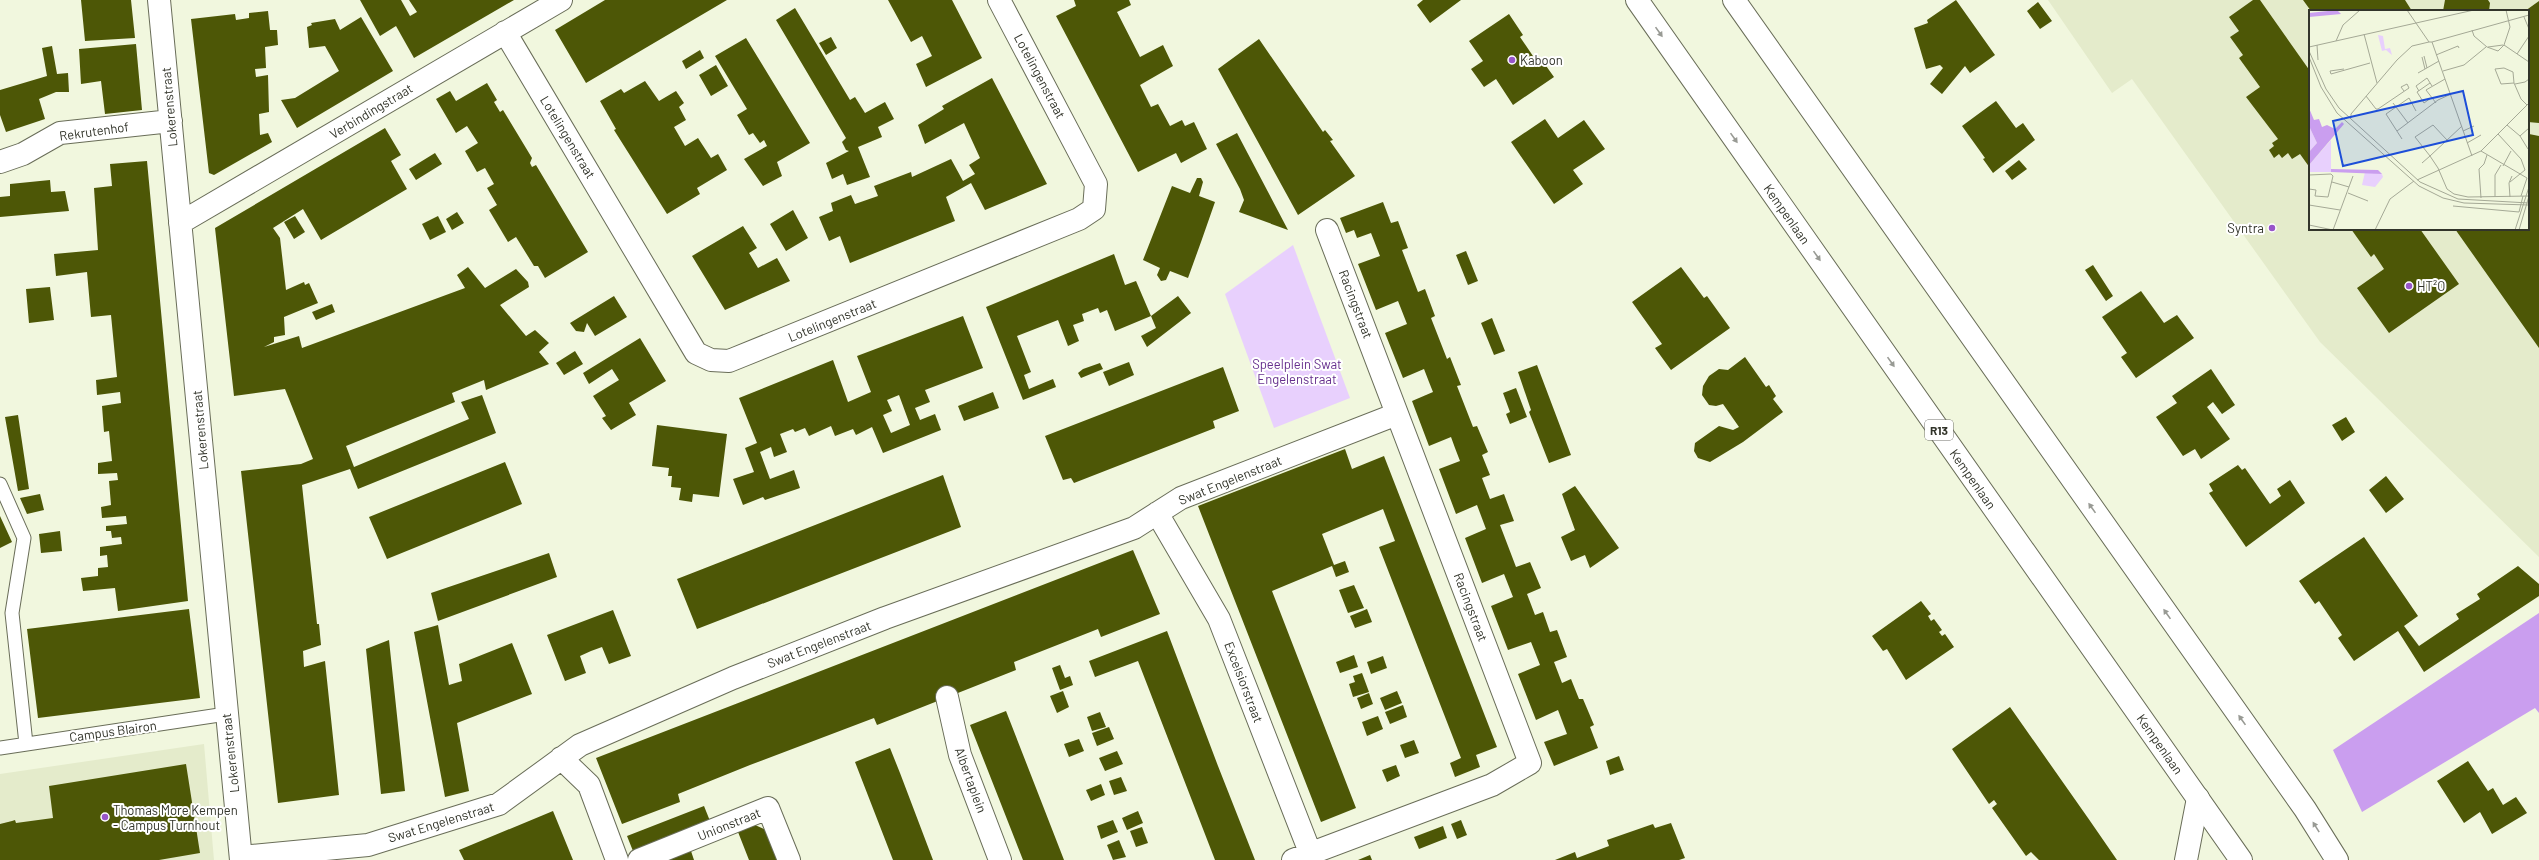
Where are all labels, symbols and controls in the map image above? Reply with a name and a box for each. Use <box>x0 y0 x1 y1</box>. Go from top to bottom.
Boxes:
inset map <box>2309 10 2529 230</box>
one-way arrow <box>1655 27 1663 37</box>
street label: Lotelingenstraat <box>1011 31 1069 121</box>
place label: Kaboon <box>1520 52 1563 68</box>
marker: Kaboon <box>1507 55 1517 65</box>
street label: Lokerenstraat <box>158 66 180 148</box>
street label: Verbindingstraat <box>327 80 415 142</box>
street label: Lotelingenstraat <box>537 93 599 181</box>
street label: Rekrutenhof <box>58 118 130 144</box>
one-way arrow <box>1730 133 1738 144</box>
street label: Kempenlaan <box>1760 181 1814 247</box>
place label: Syntra <box>2227 220 2264 236</box>
marker: Syntra <box>2267 223 2277 233</box>
one-way arrow <box>1813 251 1821 261</box>
street label: Racingstraat <box>1336 267 1376 341</box>
place label: HT²O <box>2417 278 2445 294</box>
marker: HT²O <box>2404 281 2414 291</box>
street label: Lotelingenstraat <box>786 295 878 345</box>
park label: Speelplein Swat Engelenstraat <box>1252 356 1342 387</box>
one-way arrow <box>1887 357 1895 368</box>
street label: Lokerenstraat <box>189 389 211 471</box>
road number: R13 <box>1925 420 1953 440</box>
street label: Kempenlaan <box>1946 446 2000 512</box>
street label: Swat Engelenstraat <box>1176 452 1284 508</box>
one-way arrow <box>2088 503 2096 513</box>
street label: Racingstraat <box>1451 570 1491 644</box>
one-way arrow <box>2163 609 2171 619</box>
street label: Swat Engelenstraat <box>765 617 873 671</box>
street label: Excelsiorstraat <box>1221 639 1267 725</box>
street label: Kempenlaan <box>2133 711 2187 777</box>
street label: Lokerenstraat <box>218 712 242 794</box>
one-way arrow <box>2239 715 2247 725</box>
street label: Campus Blairon <box>68 717 158 745</box>
street label: Albertaplein <box>952 745 990 815</box>
street label: Swat Engelenstraat <box>386 798 496 846</box>
place label: Thomas More Kempen - Campus Turnhout <box>113 802 238 833</box>
street label: Unionstraat <box>695 804 763 844</box>
marker: Thomas More Kempen - Campus Turnhout <box>100 812 110 822</box>
one-way arrow <box>2313 821 2320 833</box>

